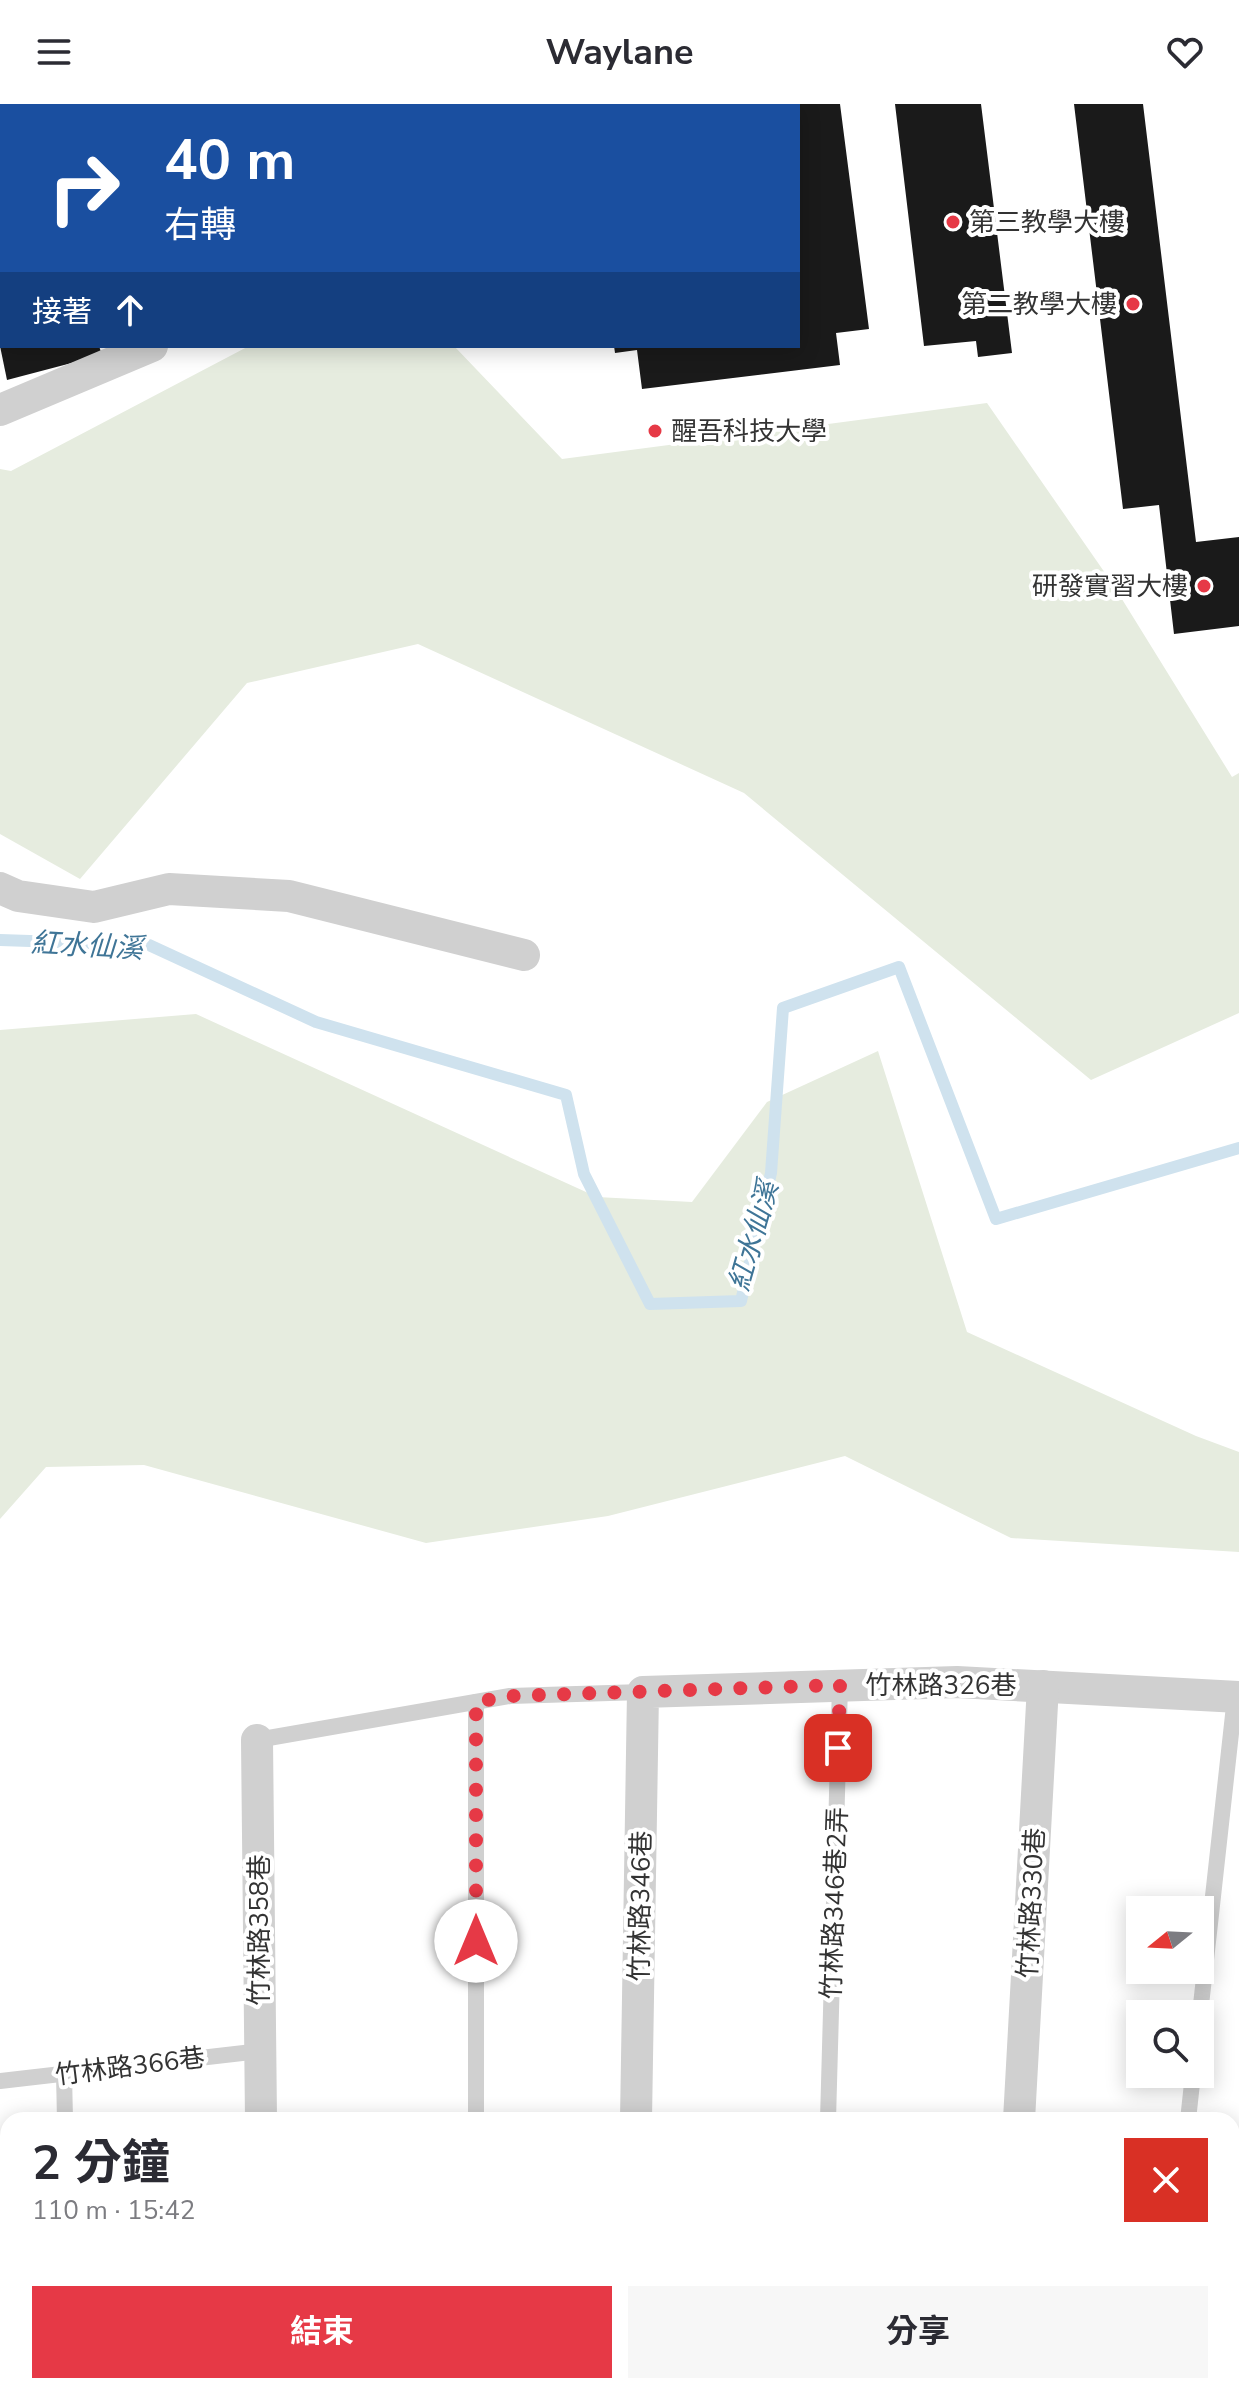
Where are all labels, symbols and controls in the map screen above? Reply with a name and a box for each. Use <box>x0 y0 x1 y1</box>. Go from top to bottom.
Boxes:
text: Waylane <box>545 28 694 77</box>
icon: menu <box>32 30 76 74</box>
icon: heart <box>1163 30 1207 74</box>
text: 40 m <box>164 122 295 199</box>
icon: right <box>32 136 136 240</box>
text: 右轉 <box>164 201 236 250</box>
place label: 第三教學大樓 <box>969 205 1125 240</box>
marker: 第三教學大樓 <box>944 213 962 231</box>
place label: 第二教學大樓 <box>961 287 1117 322</box>
icon: ahead <box>108 288 152 332</box>
text: 接著 <box>32 292 92 333</box>
marker: 第二教學大樓 <box>1124 295 1142 313</box>
place label: 醒吾科技大學 <box>671 414 827 449</box>
marker: 醒吾科技大學 <box>646 422 664 440</box>
place label: 研發實習大樓 <box>1032 569 1188 604</box>
marker: 研發實習大樓 <box>1195 577 1213 595</box>
water label: 紅水仙溪 <box>30 924 148 968</box>
water label: 紅水仙溪 <box>720 1173 789 1295</box>
street label: 竹林路326巷 <box>866 1668 1016 1703</box>
pin <box>804 1714 872 1782</box>
icon: arrive <box>816 1726 860 1770</box>
street label: 竹林路346巷2弄 <box>814 1806 855 2000</box>
street label: 竹林路330巷 <box>1010 1827 1053 1979</box>
street label: 竹林路346巷 <box>622 1830 659 1982</box>
street label: 竹林路358巷 <box>242 1855 277 2005</box>
north arrow <box>1126 1896 1214 1984</box>
map controls <box>1126 1896 1214 2088</box>
position arrow <box>434 1899 518 1983</box>
button: search <box>1126 2000 1214 2088</box>
street label: 竹林路366巷 <box>53 2040 207 2093</box>
text: 2 分鐘 <box>32 2130 170 2196</box>
button: close <box>1124 2138 1208 2222</box>
text: 110 m · 15:42 <box>32 2193 195 2228</box>
button: 結束 <box>32 2286 612 2378</box>
button: 分享 <box>628 2286 1208 2378</box>

